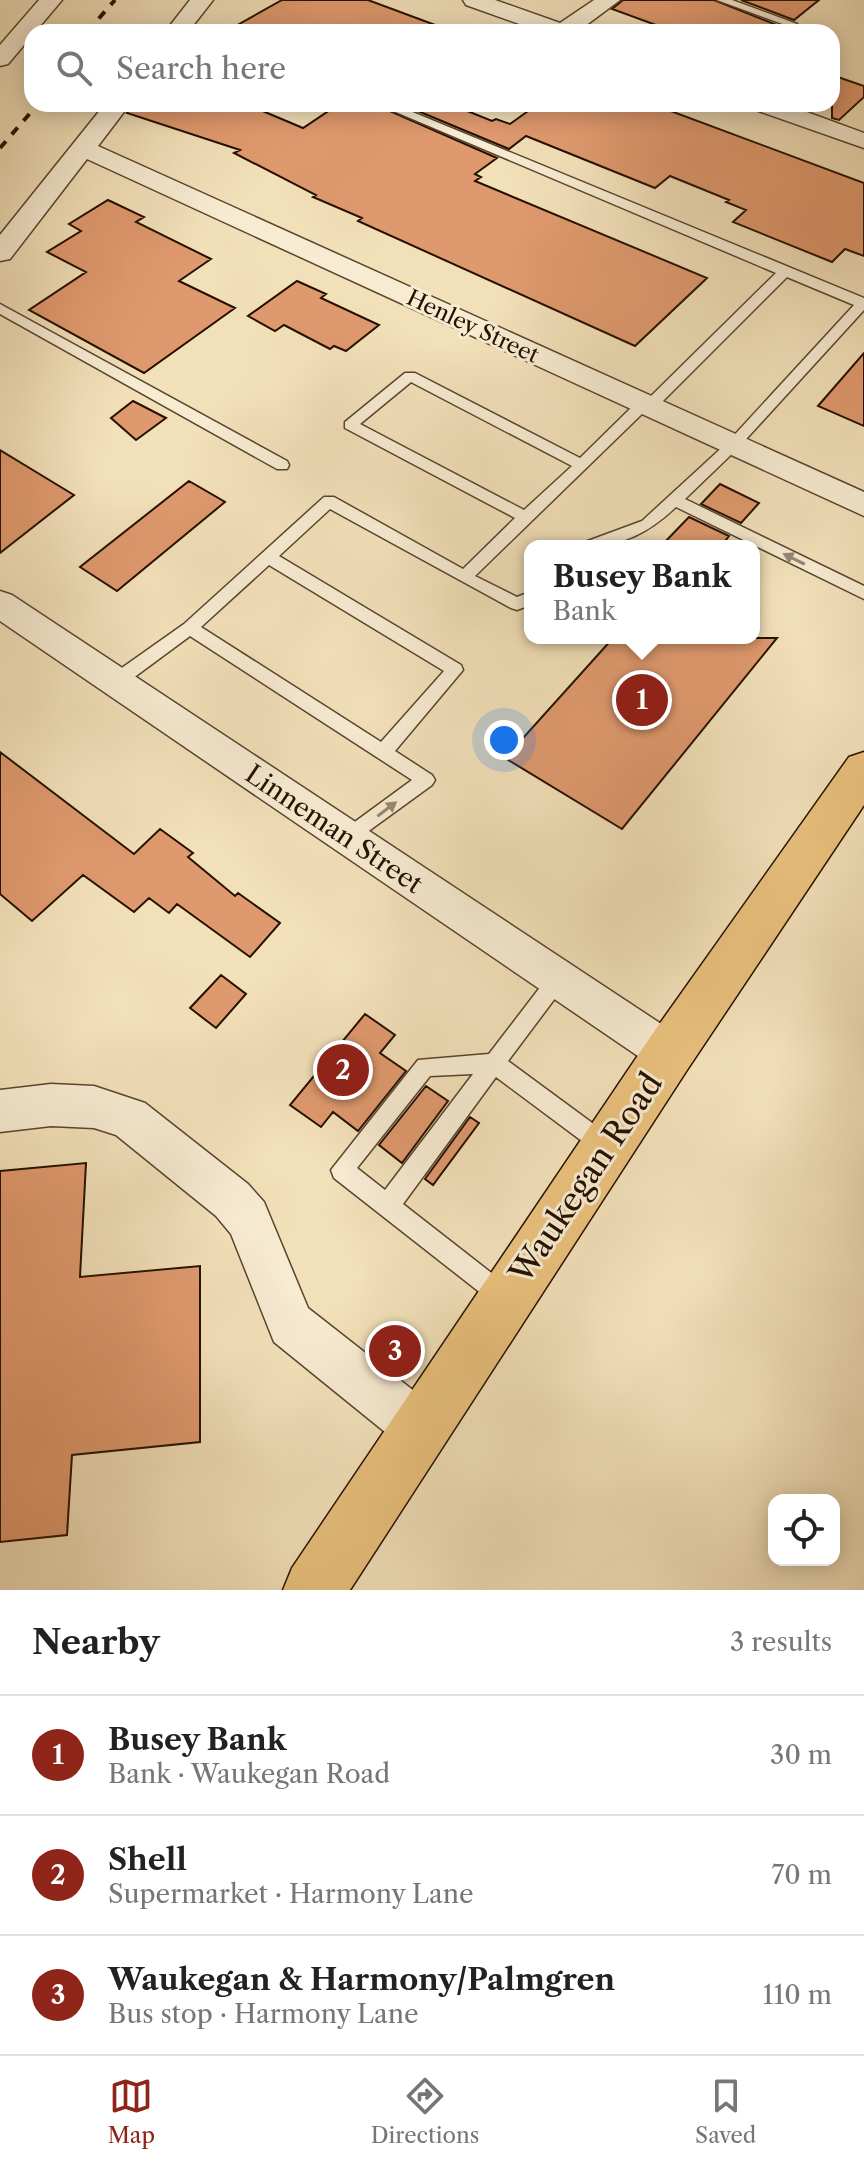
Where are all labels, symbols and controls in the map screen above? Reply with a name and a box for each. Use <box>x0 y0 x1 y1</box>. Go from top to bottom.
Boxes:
search box <box>24 24 840 112</box>
icon: search <box>52 46 96 90</box>
text: Search here <box>116 50 286 87</box>
street label: Henley Street <box>402 284 543 369</box>
popup <box>524 540 760 644</box>
one-way arrow <box>783 552 806 566</box>
text: Busey Bank <box>553 558 731 595</box>
text: Bank <box>553 595 616 627</box>
pin: 1 <box>616 670 668 730</box>
your location <box>484 720 524 760</box>
street label: Linneman Street <box>239 758 429 901</box>
one-way arrow <box>376 801 398 817</box>
pin: 2 <box>317 1040 369 1100</box>
street label: Waukegan Road <box>500 1065 670 1291</box>
pin: 3 <box>369 1321 421 1381</box>
map controls <box>768 1494 840 1566</box>
button: locate <box>768 1494 840 1566</box>
text: Nearby <box>32 1621 160 1663</box>
text: 3 results <box>730 1626 832 1658</box>
text: Busey Bank <box>108 1721 287 1758</box>
text: 1 <box>52 1739 64 1771</box>
text: 30 m <box>770 1739 832 1771</box>
text: Bank · Waukegan Road <box>108 1758 390 1790</box>
text: Shell <box>108 1841 187 1878</box>
text: 2 <box>50 1859 66 1891</box>
text: 70 m <box>772 1859 832 1891</box>
text: Supermarket · Harmony Lane <box>108 1878 474 1910</box>
text: Waukegan & Harmony/Palmgren <box>108 1961 615 1998</box>
text: 3 <box>51 1979 65 2011</box>
text: 110 m <box>763 1979 832 2011</box>
text: Bus stop · Harmony Lane <box>108 1998 419 2030</box>
tab: Map <box>108 2074 155 2149</box>
tab: Directions <box>371 2074 479 2149</box>
tab: Saved <box>695 2074 756 2149</box>

